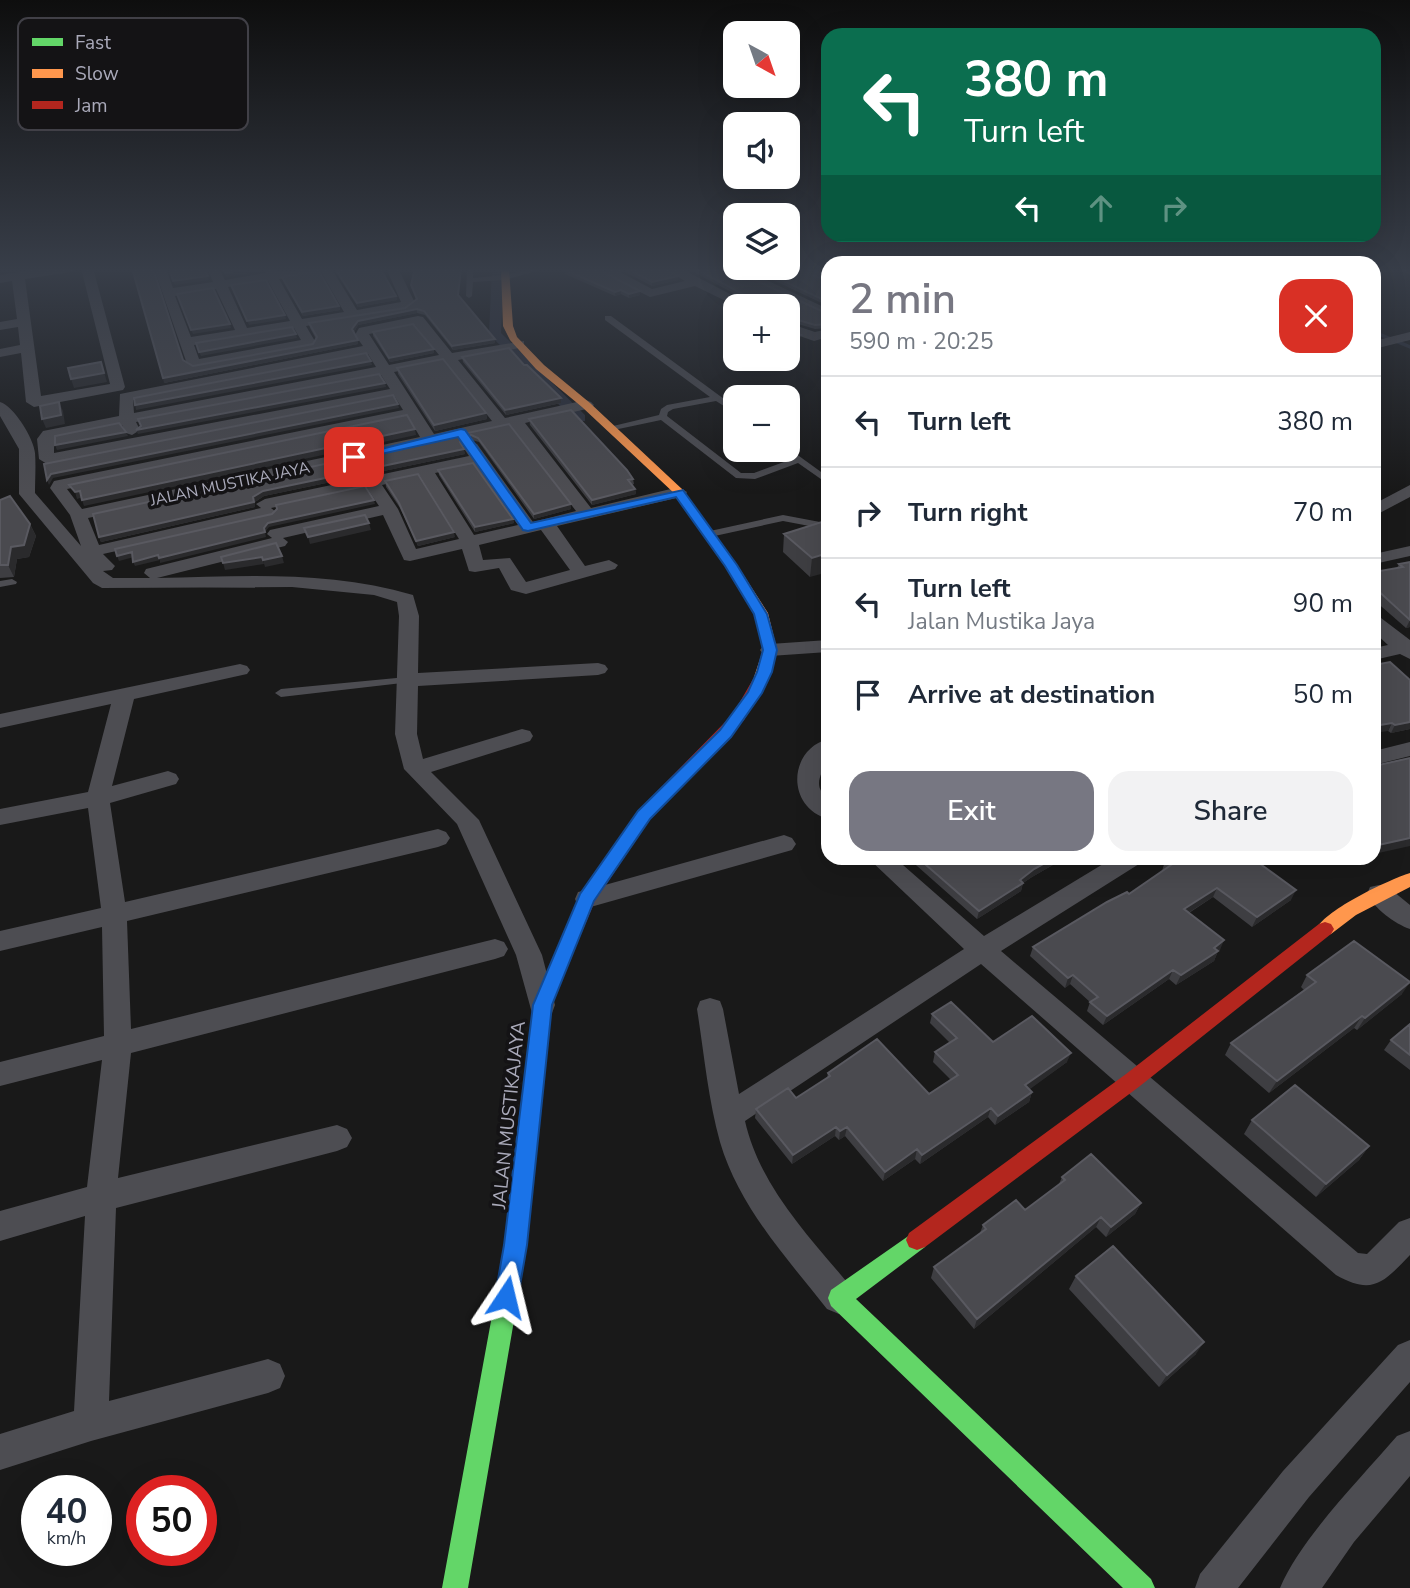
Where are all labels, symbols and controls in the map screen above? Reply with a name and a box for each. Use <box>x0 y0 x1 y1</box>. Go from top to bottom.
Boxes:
legend <box>18 18 248 130</box>
north arrow <box>723 21 800 98</box>
map controls <box>723 21 800 462</box>
text: Fast <box>75 30 111 56</box>
text: 380 m <box>964 46 1108 113</box>
icon: left <box>849 56 940 147</box>
text: Slow <box>75 61 119 87</box>
text: Jam <box>74 93 108 119</box>
text: Turn left <box>964 110 1084 153</box>
button: sound <box>723 112 800 189</box>
icon: left <box>1009 189 1047 227</box>
icon: ahead <box>1082 189 1120 227</box>
icon: right <box>1155 189 1193 227</box>
button: layers <box>723 203 800 280</box>
text: 2 min <box>849 271 956 328</box>
button: close <box>1279 279 1353 353</box>
button: + <box>723 294 800 371</box>
text: 590 m · 20:25 <box>849 326 994 357</box>
button: − <box>723 385 800 462</box>
icon: left <box>849 403 887 441</box>
text: Turn left <box>908 404 1011 439</box>
text: 380 m <box>1277 404 1353 439</box>
pin <box>324 427 384 487</box>
icon: arrive <box>335 438 373 476</box>
street label: JALAN MUSTIKA JAYA <box>147 456 312 512</box>
icon: right <box>849 494 887 532</box>
text: Turn right <box>908 495 1027 530</box>
text: 70 m <box>1293 495 1353 530</box>
text: Turn left <box>908 571 1011 606</box>
icon: left <box>849 585 887 623</box>
text: 90 m <box>1293 586 1353 621</box>
text: Jalan Mustika Jaya <box>908 606 1095 637</box>
icon: arrive <box>849 676 887 714</box>
text: Arrive at destination <box>908 677 1155 712</box>
text: 50 m <box>1293 677 1353 712</box>
button: Exit <box>849 771 1094 851</box>
button: Share <box>1108 771 1353 851</box>
street label: JALAN MUSTIKAJAYA <box>486 1020 532 1211</box>
position arrow <box>469 1260 543 1334</box>
speed limit sign: 50 <box>126 1475 217 1566</box>
text: 40 <box>45 1488 88 1535</box>
text: km/h <box>47 1526 86 1550</box>

